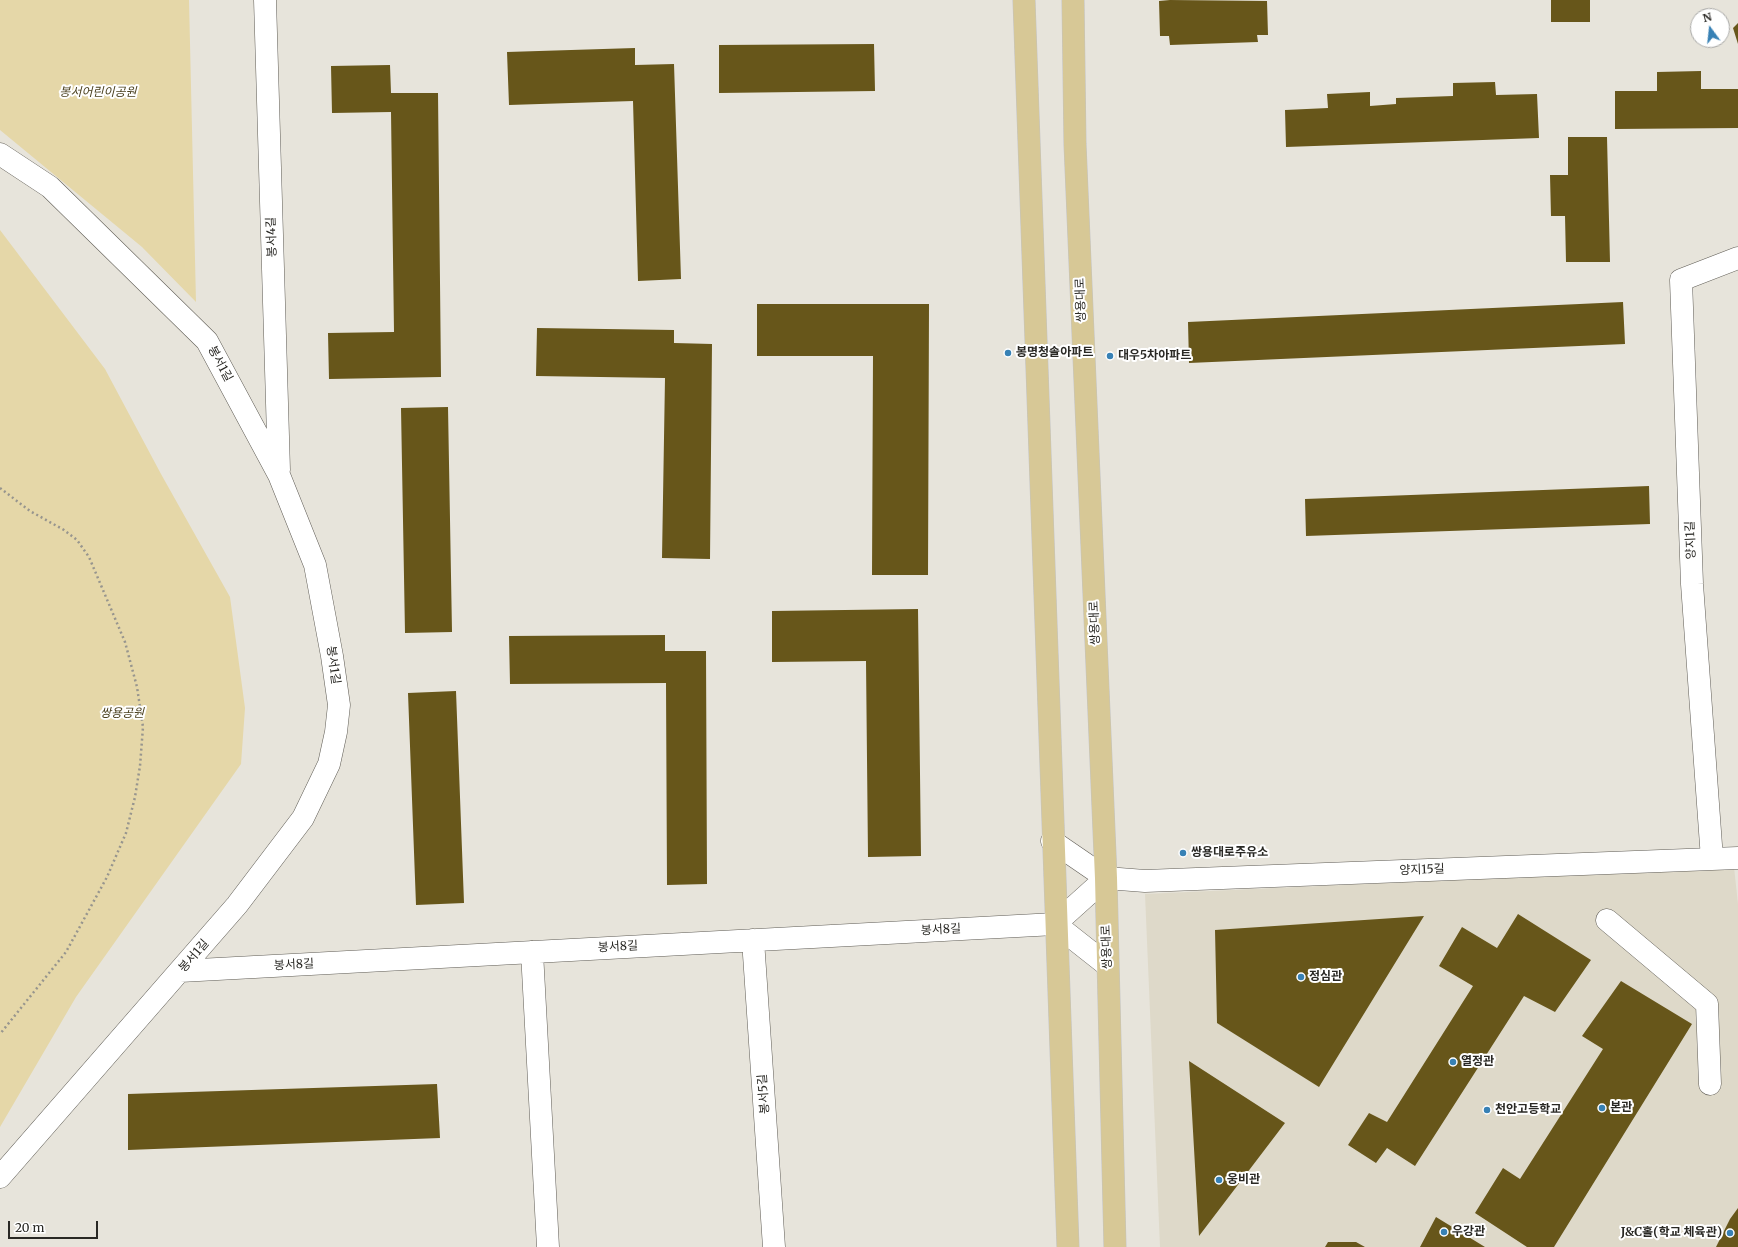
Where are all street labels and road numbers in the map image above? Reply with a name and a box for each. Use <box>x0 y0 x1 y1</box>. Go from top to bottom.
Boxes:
street label: 봉서4길 <box>264 217 280 257</box>
street label: 쌍용대로 <box>1073 278 1089 322</box>
street label: 봉서1길 <box>205 344 235 384</box>
street label: 양지1길 <box>1683 520 1699 560</box>
street label: 쌍용대로 <box>1087 601 1103 645</box>
street label: 봉서1길 <box>323 645 343 685</box>
street label: 양지15길 <box>1399 862 1445 878</box>
street label: 봉서8길 <box>921 922 961 938</box>
street label: 쌍용대로 <box>1099 925 1115 969</box>
street label: 봉서1길 <box>176 937 212 975</box>
street label: 봉서8길 <box>598 939 638 955</box>
street label: 봉서8길 <box>274 957 314 973</box>
street label: 봉서5길 <box>755 1073 773 1115</box>

